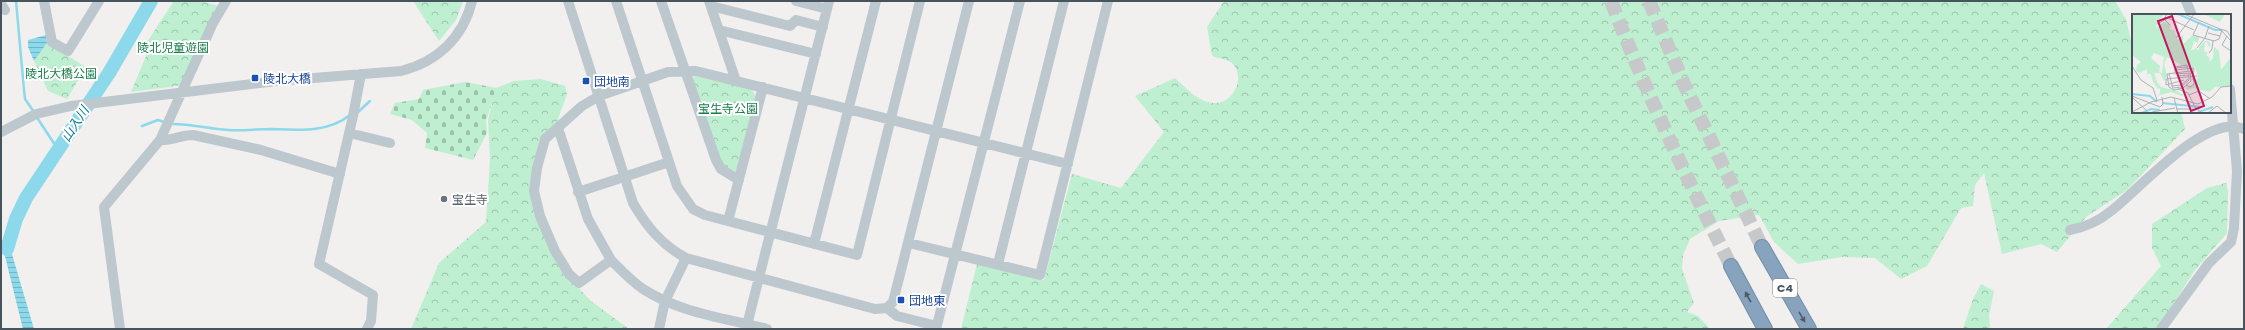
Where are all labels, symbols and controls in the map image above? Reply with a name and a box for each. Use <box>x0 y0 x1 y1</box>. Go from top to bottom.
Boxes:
inset map <box>2132 14 2231 113</box>
park label: 陵北児童遊園 <box>137 39 209 56</box>
park label: 陵北大橋公園 <box>25 65 97 82</box>
place label: 陵北大橋 <box>263 70 311 87</box>
marker: 陵北大橋 <box>250 73 260 83</box>
place label: 団地南 <box>594 73 630 90</box>
marker: 団地南 <box>581 76 591 86</box>
park label: 宝生寺公園 <box>698 100 758 117</box>
water label: 山入川 <box>56 101 95 146</box>
place label: 宝生寺 <box>452 191 488 208</box>
marker: 宝生寺 <box>439 194 449 204</box>
road number: C4 <box>1773 279 1797 297</box>
place label: 団地東 <box>909 292 945 309</box>
one-way arrow <box>1745 292 1751 303</box>
marker: 団地東 <box>896 295 906 305</box>
one-way arrow <box>1798 311 1805 323</box>

